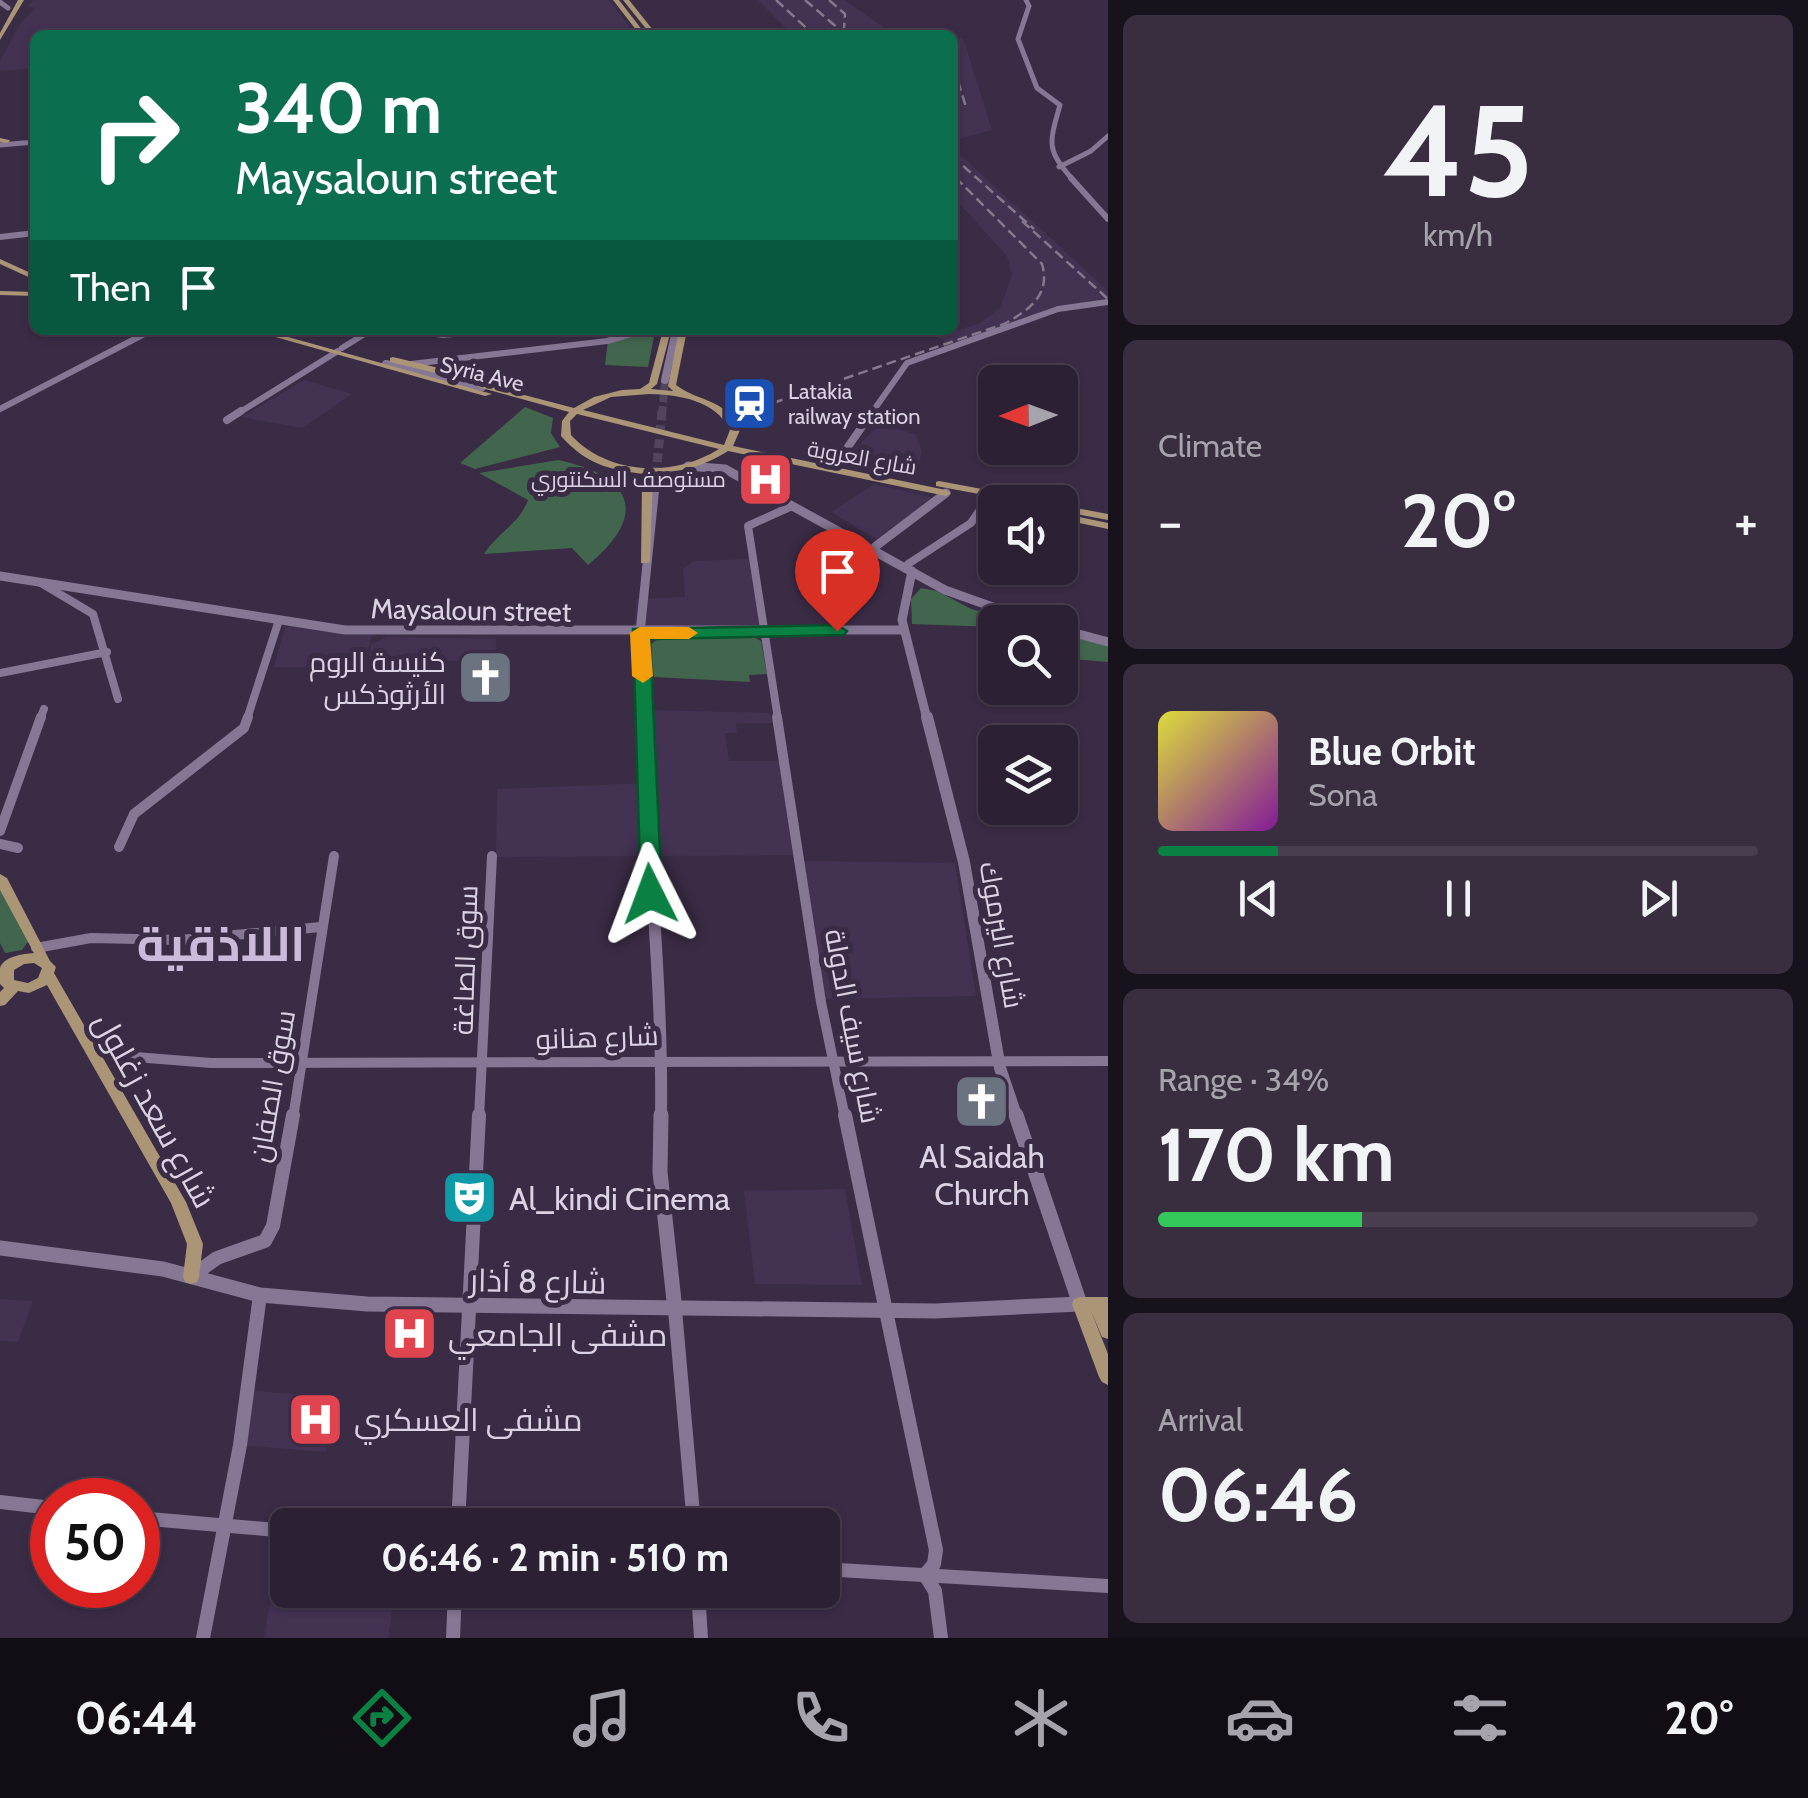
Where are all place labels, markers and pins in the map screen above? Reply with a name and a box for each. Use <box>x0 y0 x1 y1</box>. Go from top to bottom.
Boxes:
station icon: Latakia railway station <box>719 374 779 434</box>
place label: Latakia railway station <box>788 378 920 430</box>
hospital icon: مستوصف السكنتوري <box>735 449 795 509</box>
place label: مستوصف السكنتوري <box>531 466 726 496</box>
pin <box>795 529 880 632</box>
place label: كنيسة الروم الأرثوذكس <box>309 645 446 711</box>
church icon: كنيسة الروم الأرثوذكس <box>455 648 515 708</box>
church icon: Al Saidah Church <box>952 1072 1012 1132</box>
place label: Al Saidah Church <box>919 1137 1045 1213</box>
theatre icon: Al_kindi Cinema <box>440 1168 500 1228</box>
place label: Al_kindi Cinema <box>509 1179 731 1218</box>
hospital icon: مشفى الجامعي <box>379 1304 439 1364</box>
place label: مشفى الجامعي <box>448 1315 667 1360</box>
hospital icon: مشفى العسكري <box>285 1389 345 1449</box>
place label: مشفى العسكري <box>354 1400 583 1445</box>

